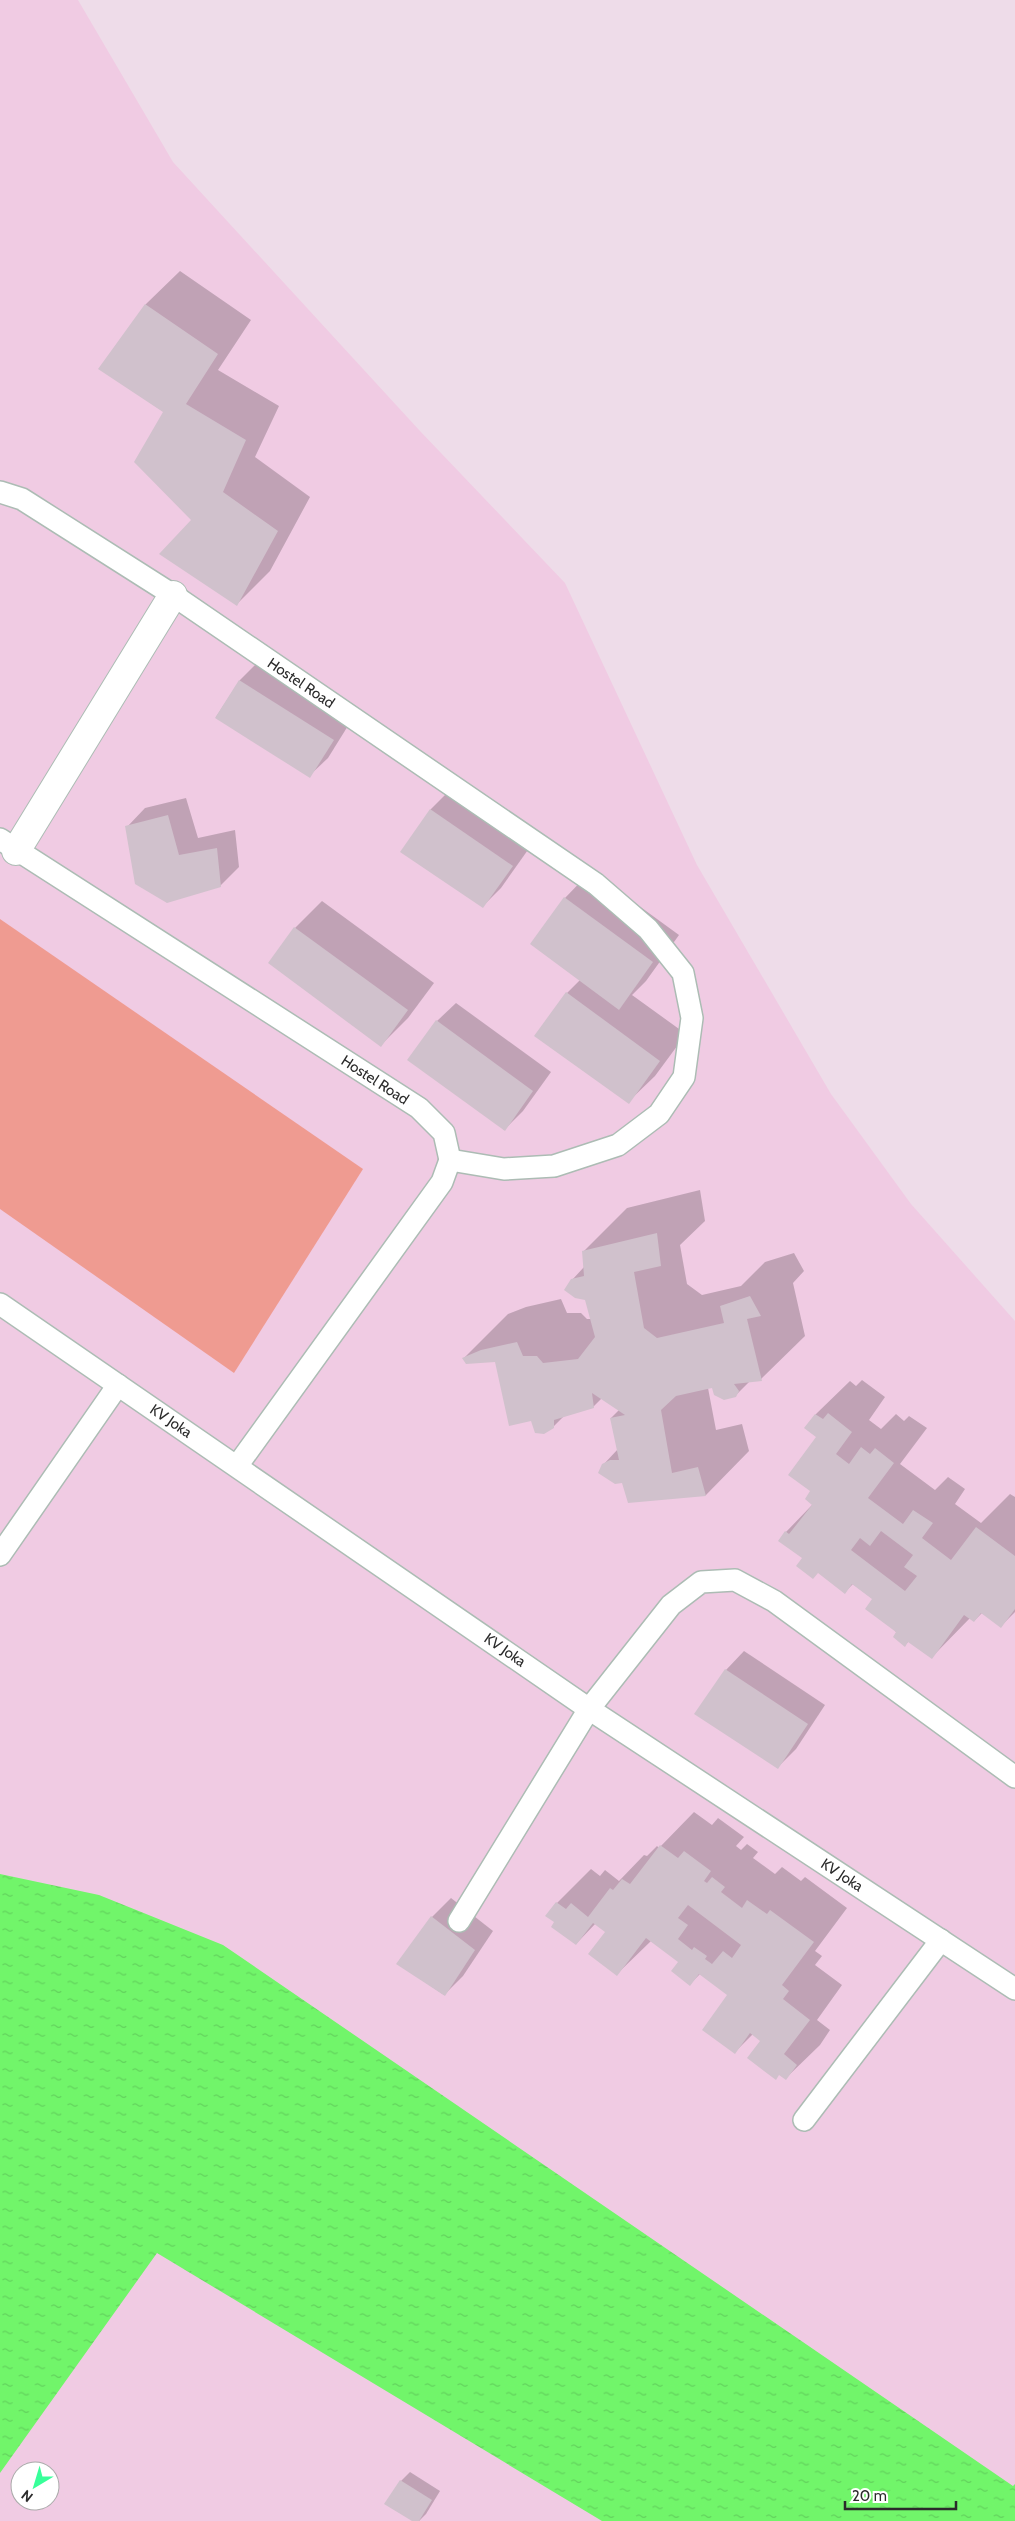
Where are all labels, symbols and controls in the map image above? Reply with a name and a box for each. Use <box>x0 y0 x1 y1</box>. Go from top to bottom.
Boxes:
street label: Hostel Road <box>264 654 338 712</box>
street label: Hostel Road <box>338 1051 412 1109</box>
street label: KV Joka <box>147 1400 196 1442</box>
street label: KV Joka <box>481 1629 530 1671</box>
street label: KV Joka <box>818 1855 867 1896</box>
north arrow <box>10 2461 60 2511</box>
scale bar <box>845 2478 956 2510</box>
text: N <box>18 2486 36 2506</box>
text: 20 m <box>852 2487 887 2505</box>

